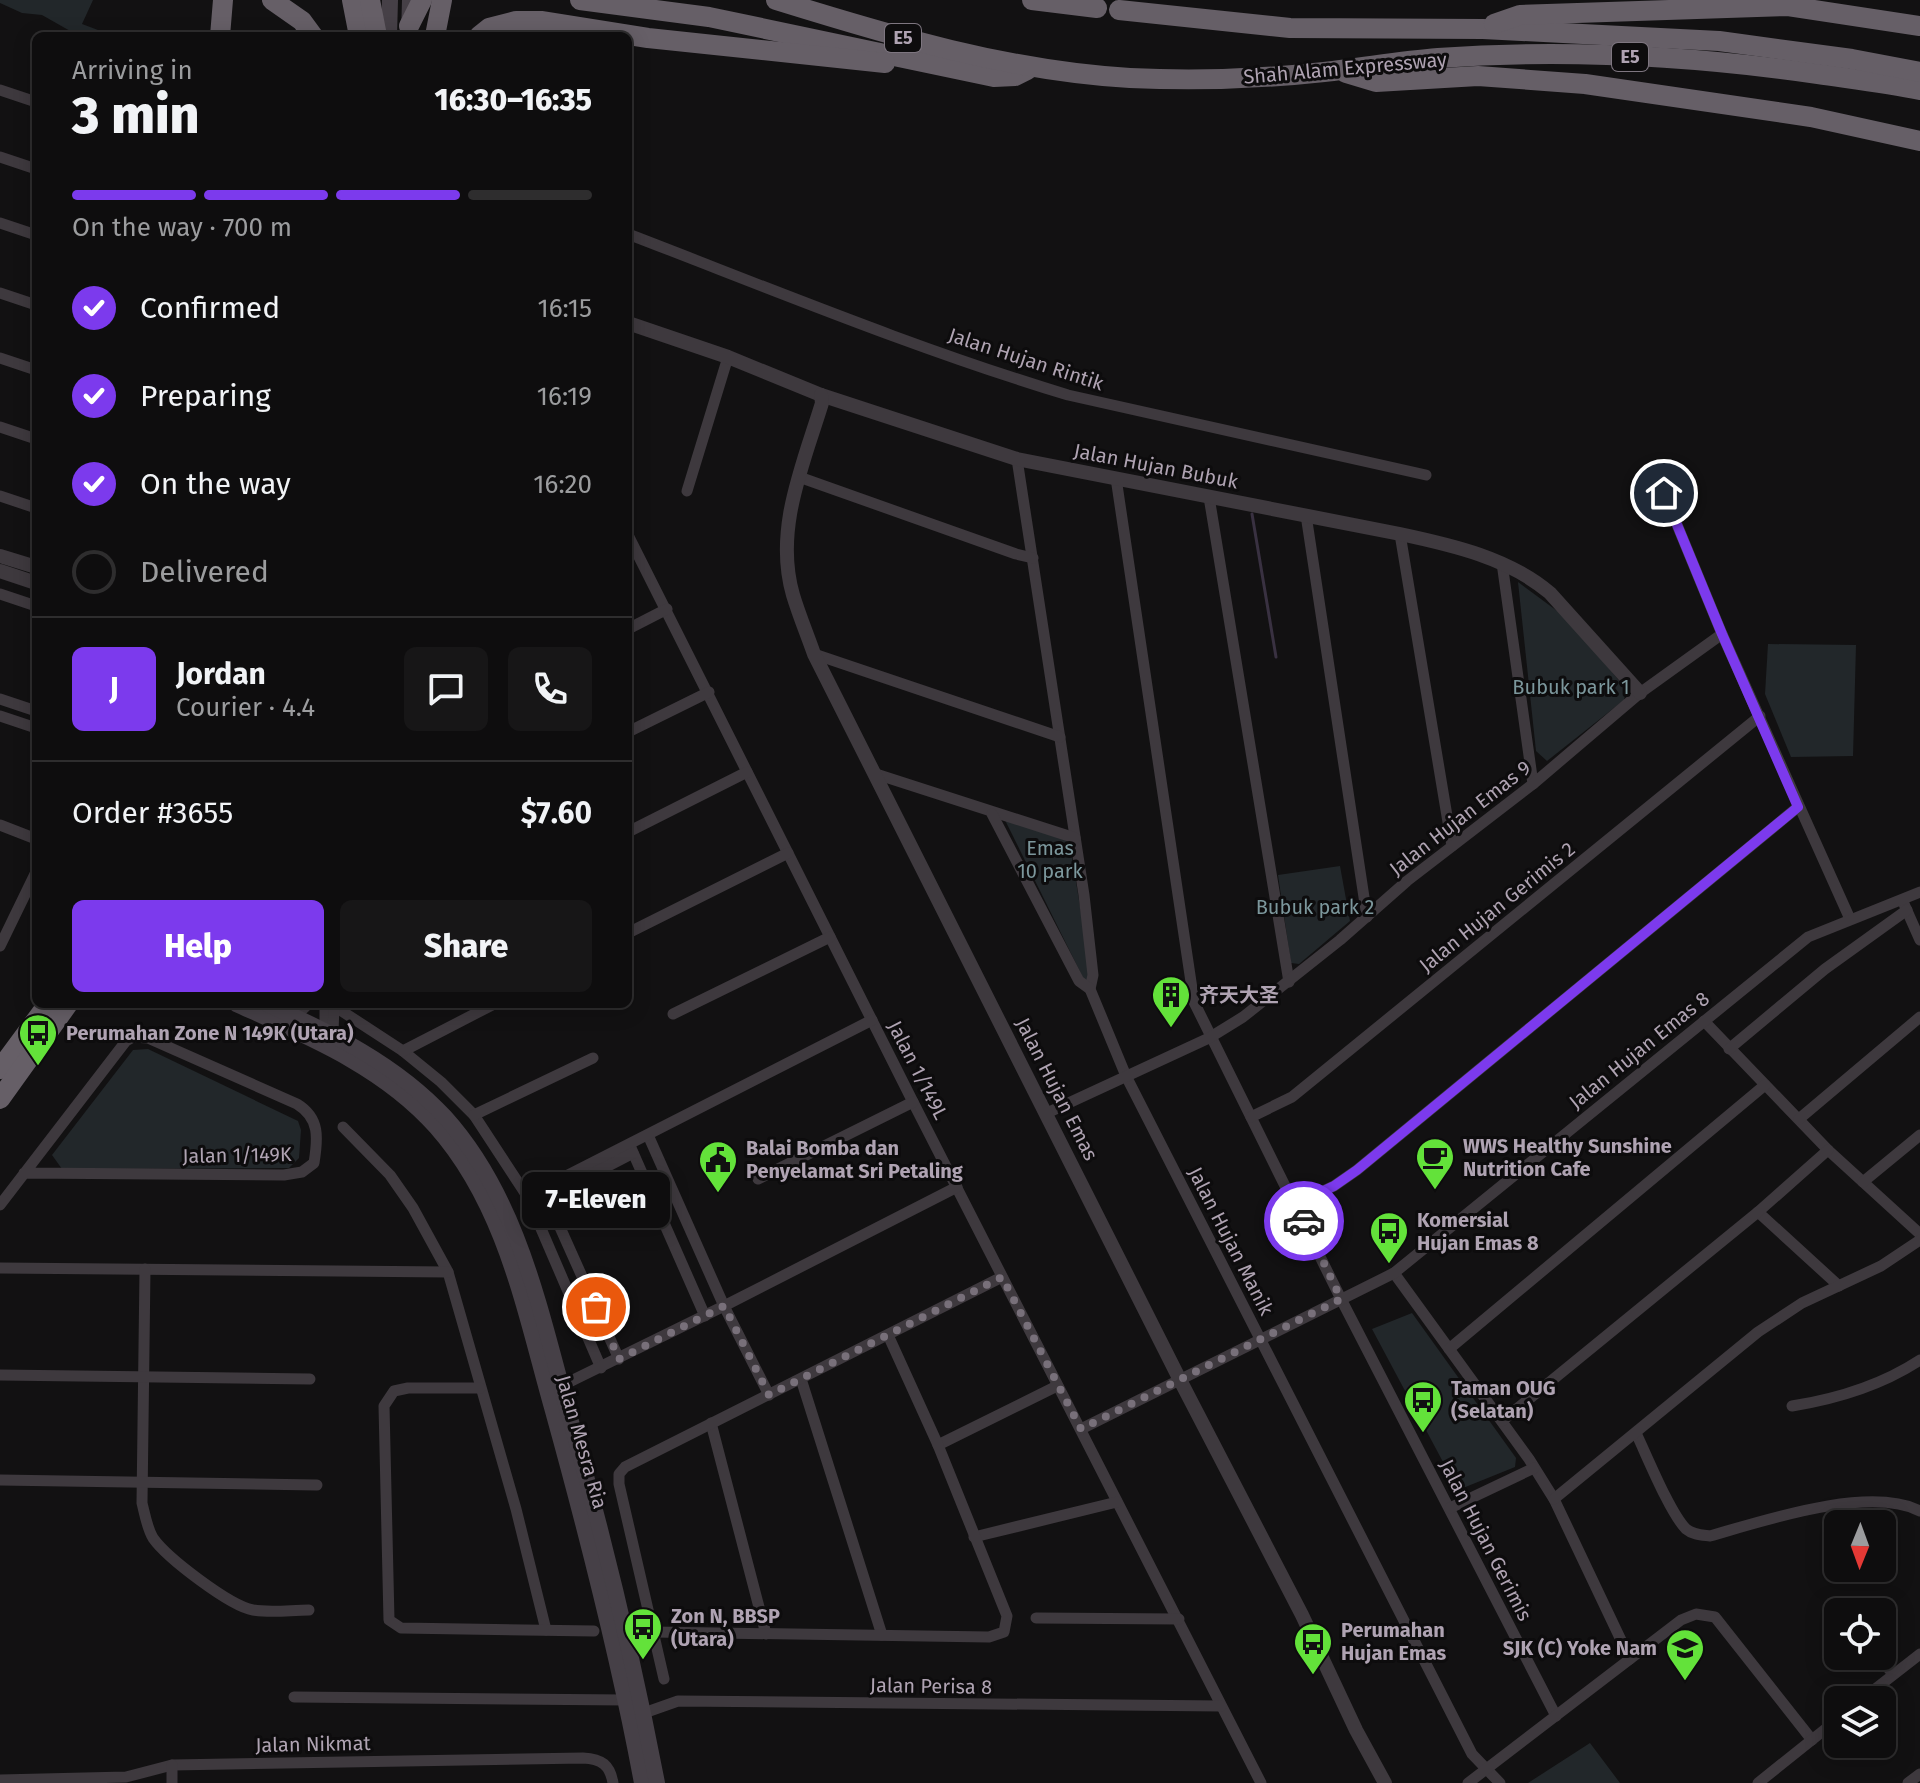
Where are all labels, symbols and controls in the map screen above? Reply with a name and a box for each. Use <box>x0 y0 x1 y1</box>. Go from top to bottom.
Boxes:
road number: E5 <box>885 24 921 52</box>
road number: E5 <box>1612 43 1648 71</box>
street label: Shah Alam Expressway <box>1242 47 1448 89</box>
text: Arriving in <box>72 55 193 86</box>
text: 16:30–16:35 <box>435 82 592 118</box>
text: 3 min <box>72 84 200 147</box>
text: On the way · 700 m <box>72 212 292 243</box>
icon: check <box>72 286 116 330</box>
text: Confirmed <box>140 290 280 326</box>
text: 16:15 <box>537 293 592 324</box>
street label: Jalan Hujan Rintik <box>945 323 1107 396</box>
icon: check <box>72 374 116 418</box>
text: Preparing <box>140 378 271 414</box>
text: 16:19 <box>537 381 592 412</box>
street label: Jalan Hujan Bubuk <box>1072 438 1241 494</box>
pin <box>1630 459 1698 527</box>
icon: check <box>72 462 116 506</box>
text: On the way <box>140 466 291 502</box>
text: 16:20 <box>533 469 592 500</box>
icon: home <box>1642 471 1686 515</box>
text: Delivered <box>140 554 269 590</box>
button: chat <box>404 647 488 731</box>
button: phone <box>508 647 592 731</box>
text: Jordan <box>176 656 266 692</box>
text: J <box>109 671 119 707</box>
park label: Bubuk park 1 <box>1512 675 1630 699</box>
text: Courier · 4.4 <box>176 692 315 723</box>
street label: Jalan Hujan Emas 9 <box>1385 755 1535 881</box>
text: Order #3655 <box>72 795 233 831</box>
text: $7.60 <box>521 795 592 831</box>
park label: Emas 10 park <box>1017 836 1084 883</box>
street label: Jalan Hujan Gerimis 2 <box>1414 837 1580 977</box>
park label: Bubuk park 2 <box>1256 895 1374 919</box>
button: Help <box>72 900 324 992</box>
button: Share <box>340 900 592 992</box>
building icon: 齐天大圣 <box>1150 974 1192 1029</box>
place label: 齐天大圣 <box>1199 983 1279 1007</box>
street label: Jalan Hujan Emas 8 <box>1564 986 1714 1114</box>
bus stop icon: Perumahan Zone N 149K (Utara) <box>17 1012 59 1067</box>
street label: Jalan Hujan Emas <box>1011 1014 1103 1164</box>
street label: Jalan 1/149L <box>883 1017 953 1123</box>
place label: Perumahan Zone N 149K (Utara) <box>66 1021 354 1045</box>
place label: WWS Healthy Sunshine Nutrition Cafe <box>1463 1134 1672 1181</box>
place label: Balai Bomba dan Penyelamat Sri Petaling <box>746 1136 964 1183</box>
cafe icon: WWS Healthy Sunshine Nutrition Cafe <box>1414 1136 1456 1191</box>
public building icon: Balai Bomba dan Penyelamat Sri Petaling <box>697 1139 739 1194</box>
street label: Jalan 1/149K <box>182 1142 292 1168</box>
street label: Jalan Hujan Manik <box>1183 1163 1279 1320</box>
callout: 7-Eleven <box>522 1171 670 1227</box>
courier <box>1264 1181 1344 1261</box>
text: 7-Eleven <box>546 1184 646 1215</box>
icon: car <box>1282 1199 1326 1243</box>
place label: Komersial Hujan Emas 8 <box>1417 1208 1539 1255</box>
bus stop icon: Komersial Hujan Emas 8 <box>1368 1210 1410 1265</box>
pin <box>562 1273 630 1341</box>
icon: bag <box>574 1285 618 1329</box>
street label: Jalan Mesra Ria <box>551 1372 613 1512</box>
place label: Taman OUG (Selatan) <box>1451 1376 1556 1423</box>
bus stop icon: Taman OUG (Selatan) <box>1402 1379 1444 1434</box>
street label: Jalan Hujan Gerimis <box>1435 1455 1537 1625</box>
north arrow <box>1824 1510 1896 1582</box>
map controls <box>1824 1510 1896 1758</box>
button: locate <box>1824 1598 1896 1670</box>
place label: Zon N, BBSP (Utara) <box>671 1604 780 1651</box>
bus stop icon: Zon N, BBSP (Utara) <box>622 1606 664 1661</box>
place label: Perumahan Hujan Emas <box>1341 1618 1447 1665</box>
bus stop icon: Perumahan Hujan Emas <box>1292 1621 1334 1676</box>
school or university icon: SJK (C) Yoke Nam <box>1664 1627 1706 1682</box>
place label: SJK (C) Yoke Nam <box>1503 1636 1657 1660</box>
street label: Jalan Perisa 8 <box>870 1673 992 1699</box>
button: layers <box>1824 1686 1896 1758</box>
street label: Jalan Nikmat <box>255 1731 372 1757</box>

